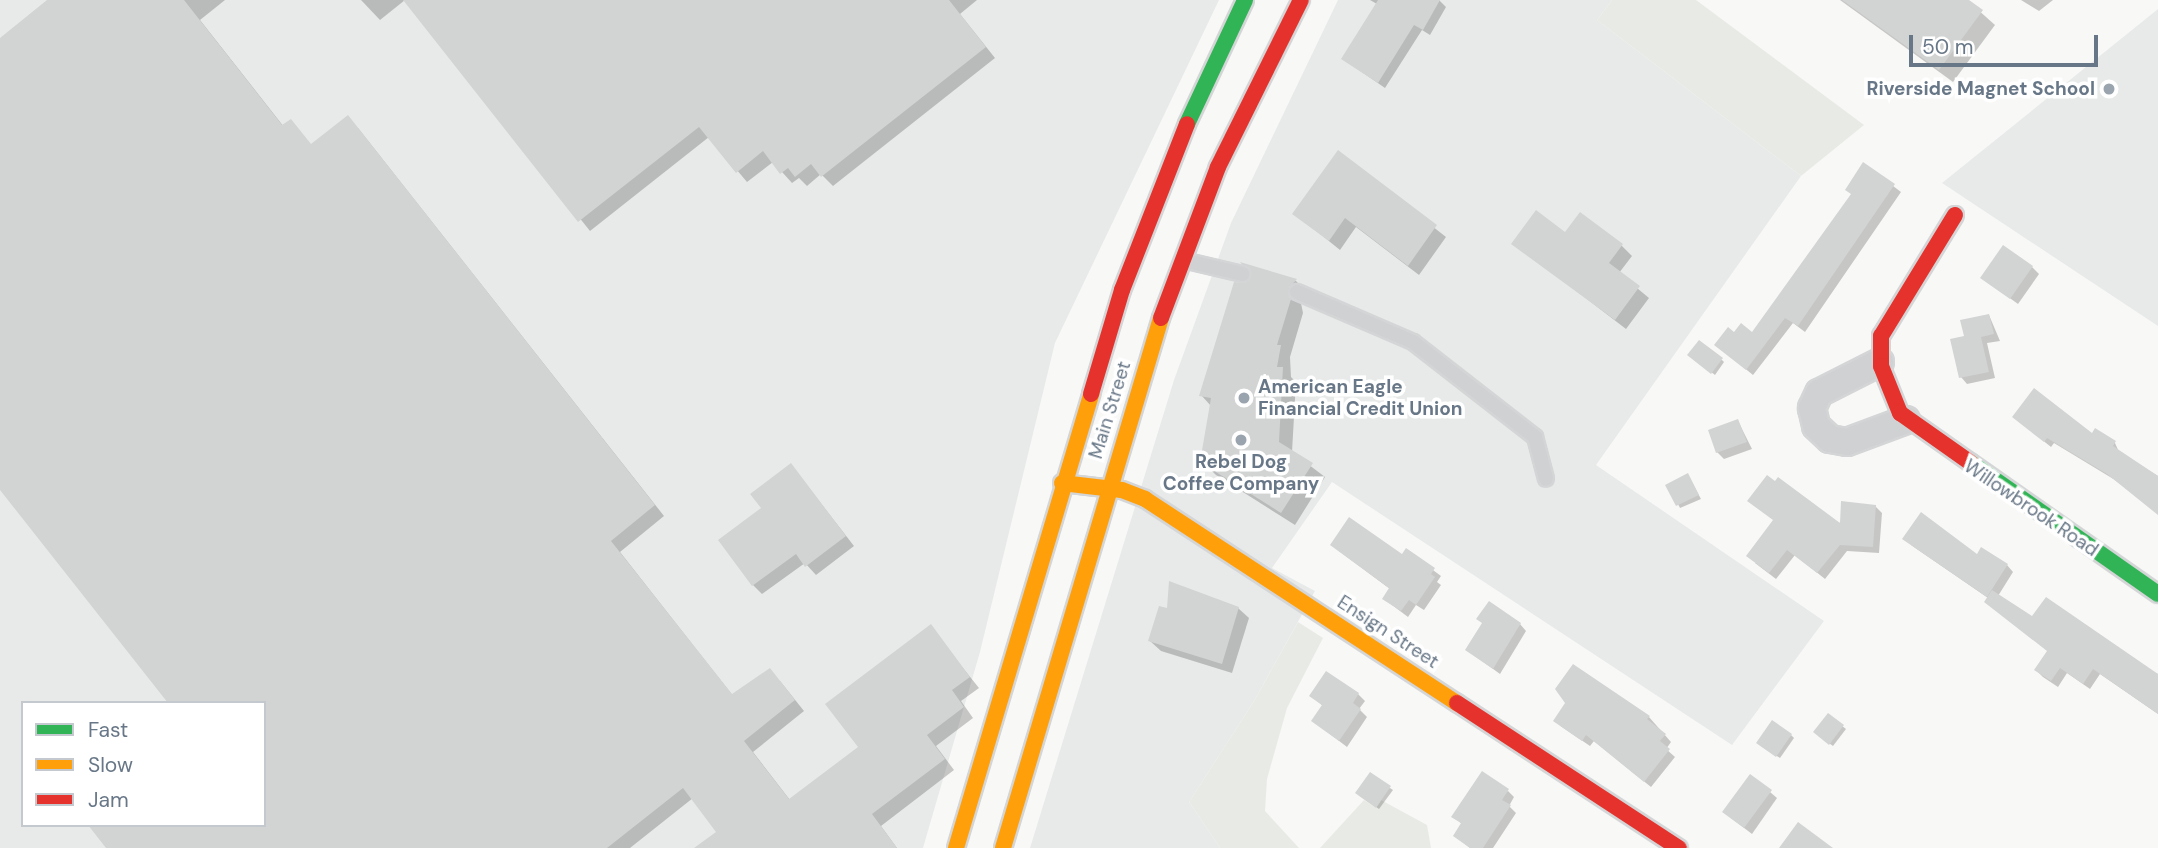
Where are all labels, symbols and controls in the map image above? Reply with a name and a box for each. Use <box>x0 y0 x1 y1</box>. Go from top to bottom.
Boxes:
scale bar <box>1913 21 2102 65</box>
text: 50 m <box>1922 33 1973 61</box>
place label: Riverside Magnet School <box>1867 78 2095 100</box>
marker: Riverside Magnet School <box>2101 81 2117 97</box>
street label: Main Street <box>1084 359 1136 461</box>
place label: American Eagle Financial Credit Union <box>1258 376 1462 420</box>
marker: American Eagle Financial Credit Union <box>1236 390 1252 406</box>
marker: Rebel Dog Coffee Company <box>1233 432 1249 448</box>
place label: Rebel Dog Coffee Company <box>1163 451 1319 495</box>
street label: Willowbrook Road <box>1960 455 2102 561</box>
street label: Ensign Street <box>1333 591 1443 673</box>
legend <box>21 701 266 827</box>
text: Fast <box>88 716 128 744</box>
text: Slow <box>88 751 133 779</box>
text: Jam <box>88 786 129 814</box>

